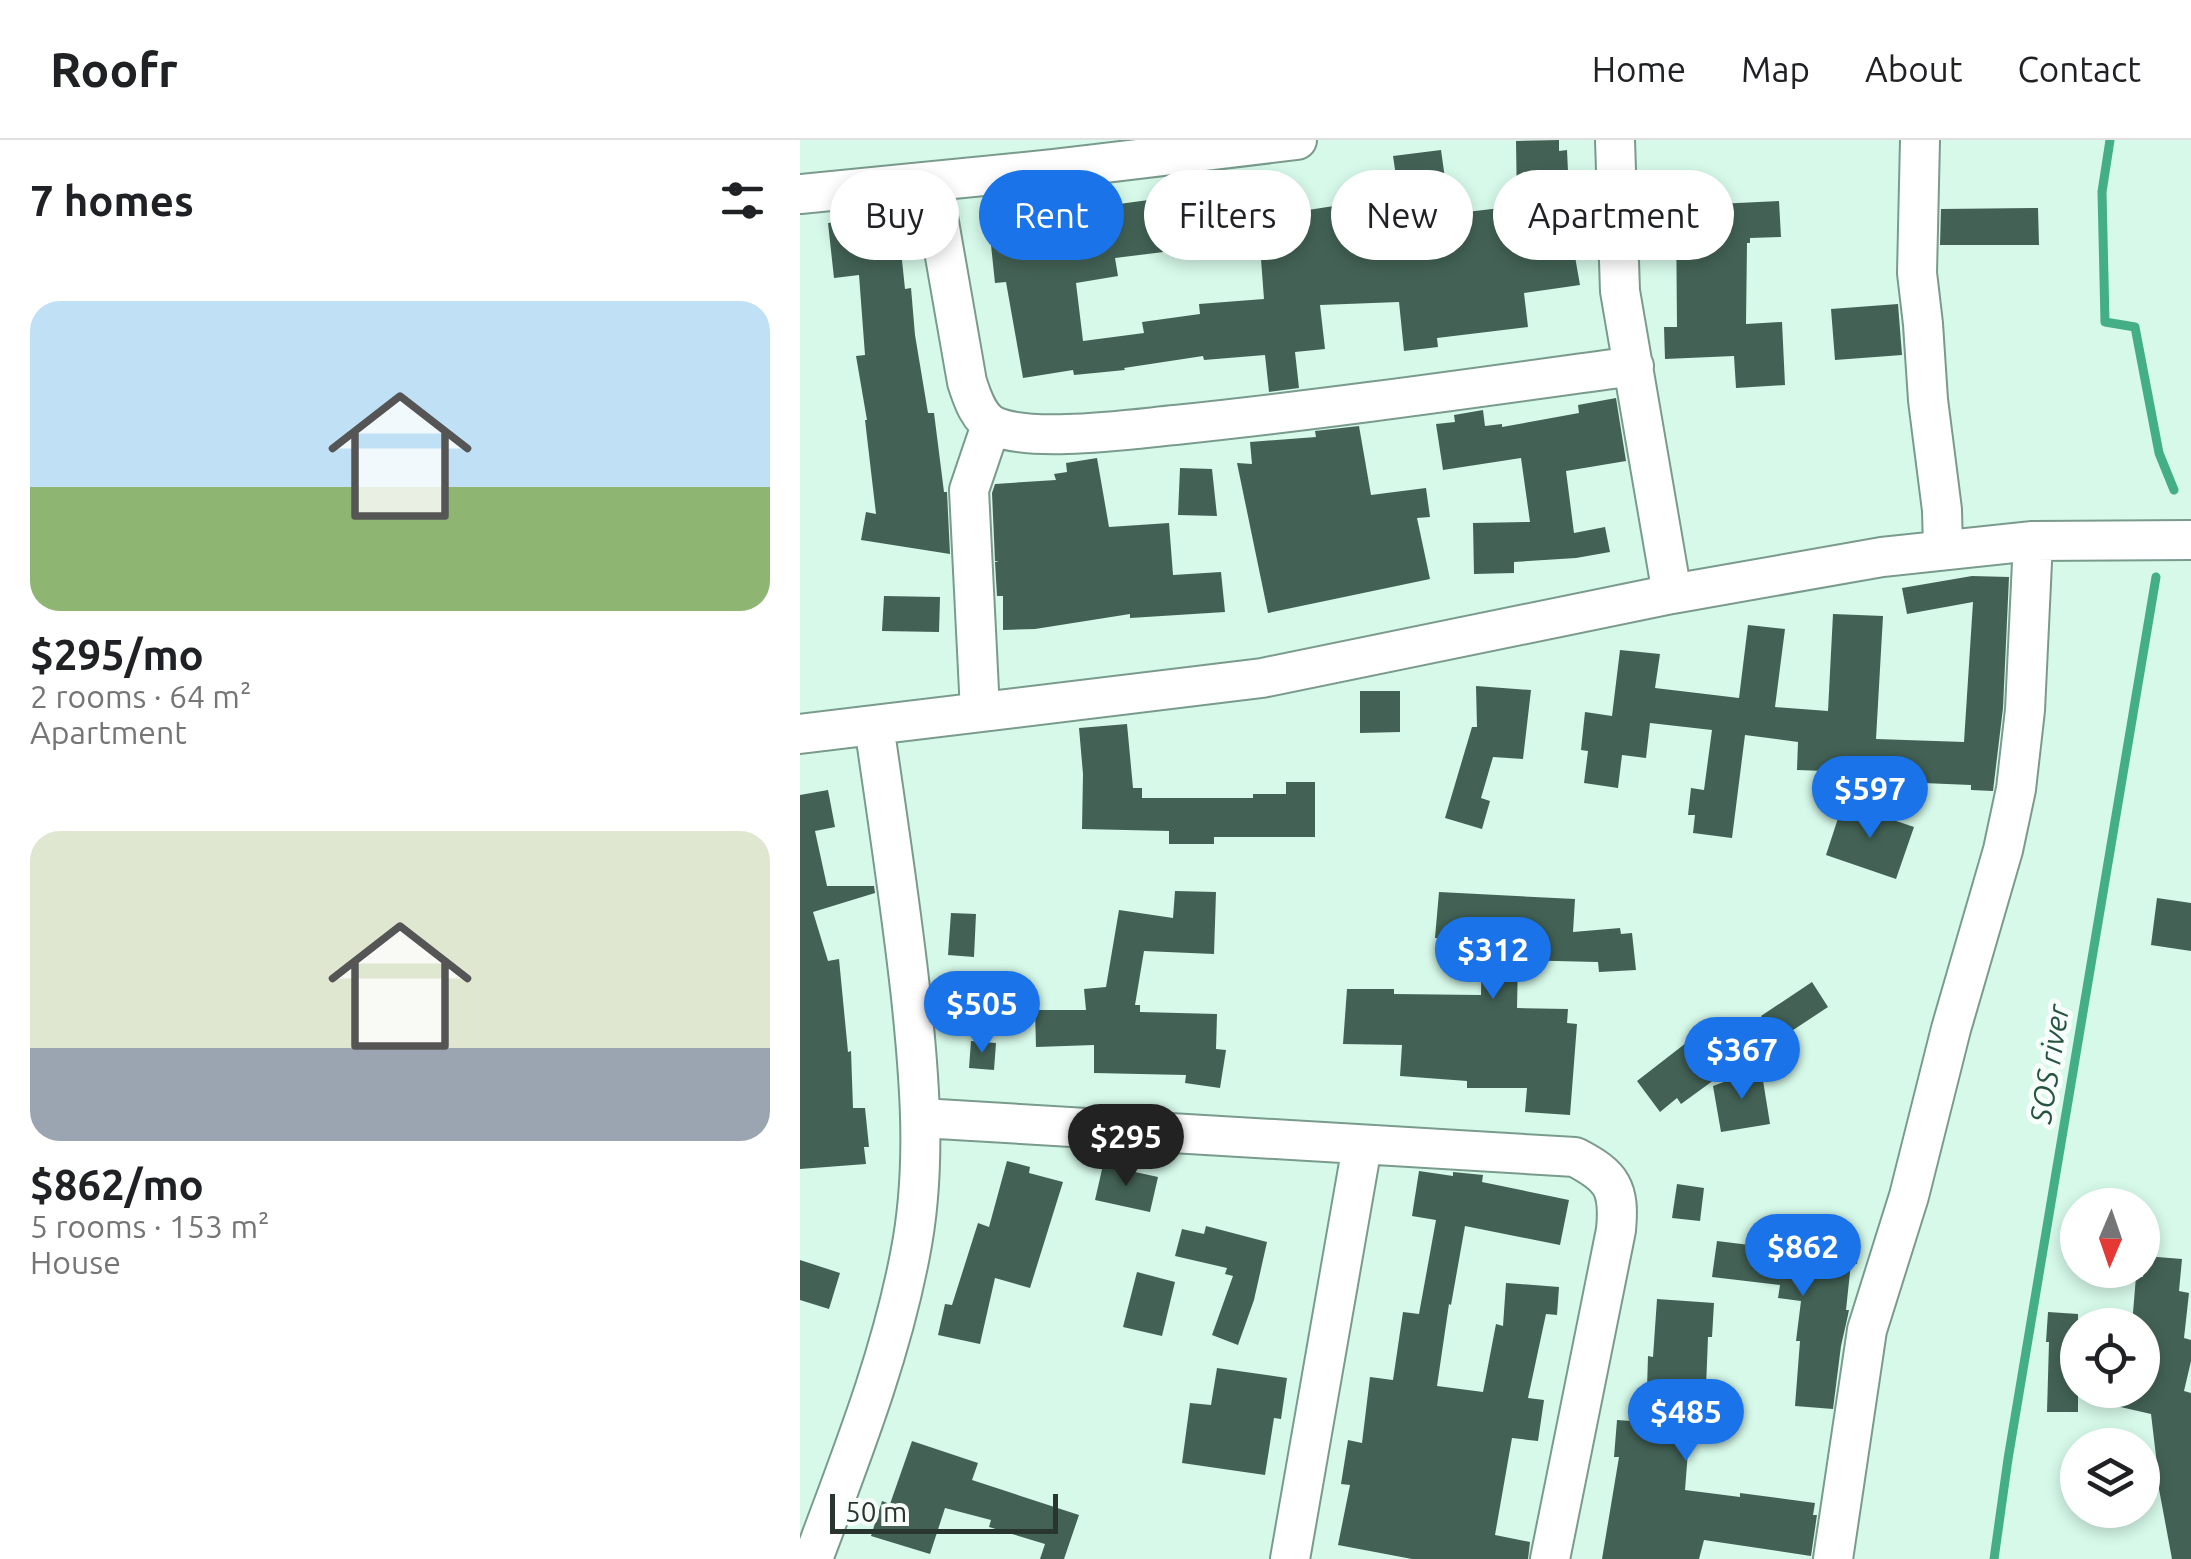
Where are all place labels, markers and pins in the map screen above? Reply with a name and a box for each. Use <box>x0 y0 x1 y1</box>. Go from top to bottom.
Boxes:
pin: $597 <box>1811 756 1929 841</box>
pin: $312 <box>1434 917 1552 1002</box>
pin: $505 <box>923 971 1041 1056</box>
pin: $367 <box>1683 1017 1801 1102</box>
pin: $295 <box>1067 1104 1185 1189</box>
pin: $862 <box>1744 1214 1862 1299</box>
pin: $485 <box>1627 1379 1745 1464</box>

